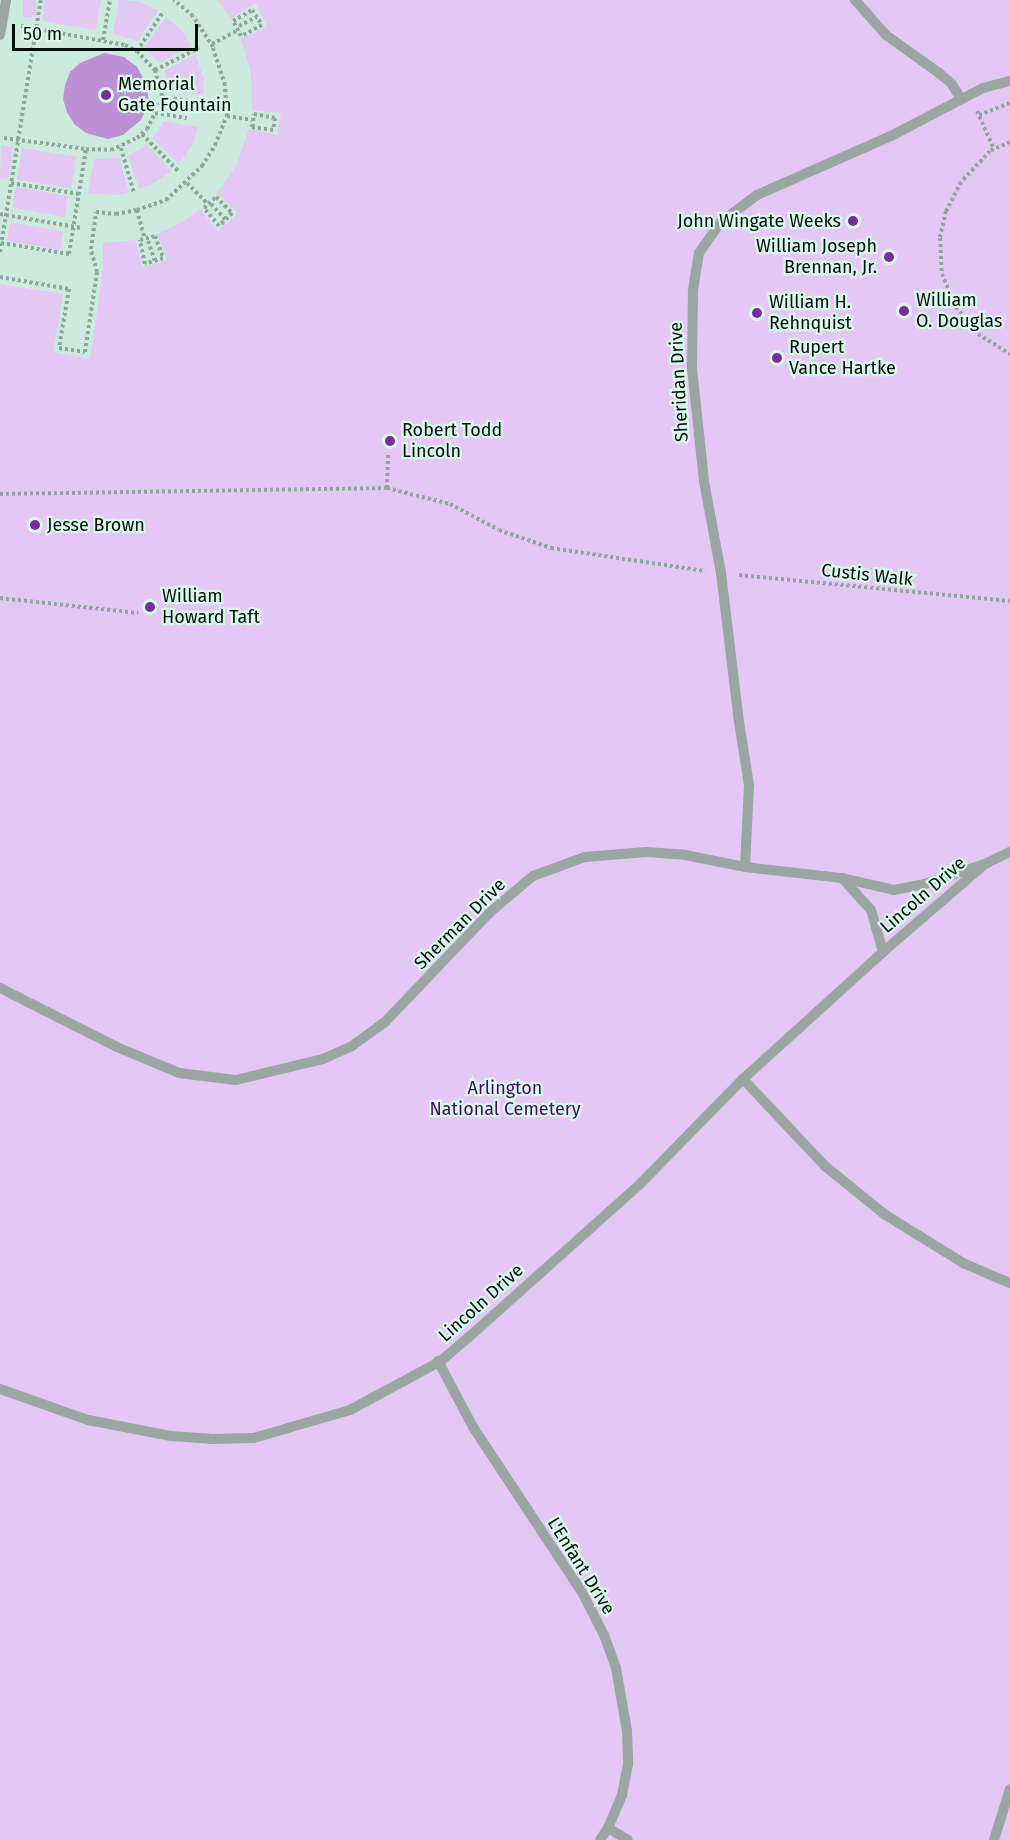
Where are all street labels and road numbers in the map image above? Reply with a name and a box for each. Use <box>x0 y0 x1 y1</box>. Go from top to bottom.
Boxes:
street label: Sheridan Drive <box>665 321 693 443</box>
street label: Custis Walk <box>820 559 914 591</box>
street label: Lincoln Drive <box>876 852 970 938</box>
street label: Sherman Drive <box>410 874 510 974</box>
street label: Lincoln Drive <box>434 1259 528 1347</box>
street label: L'Enfant Drive <box>543 1513 619 1619</box>

